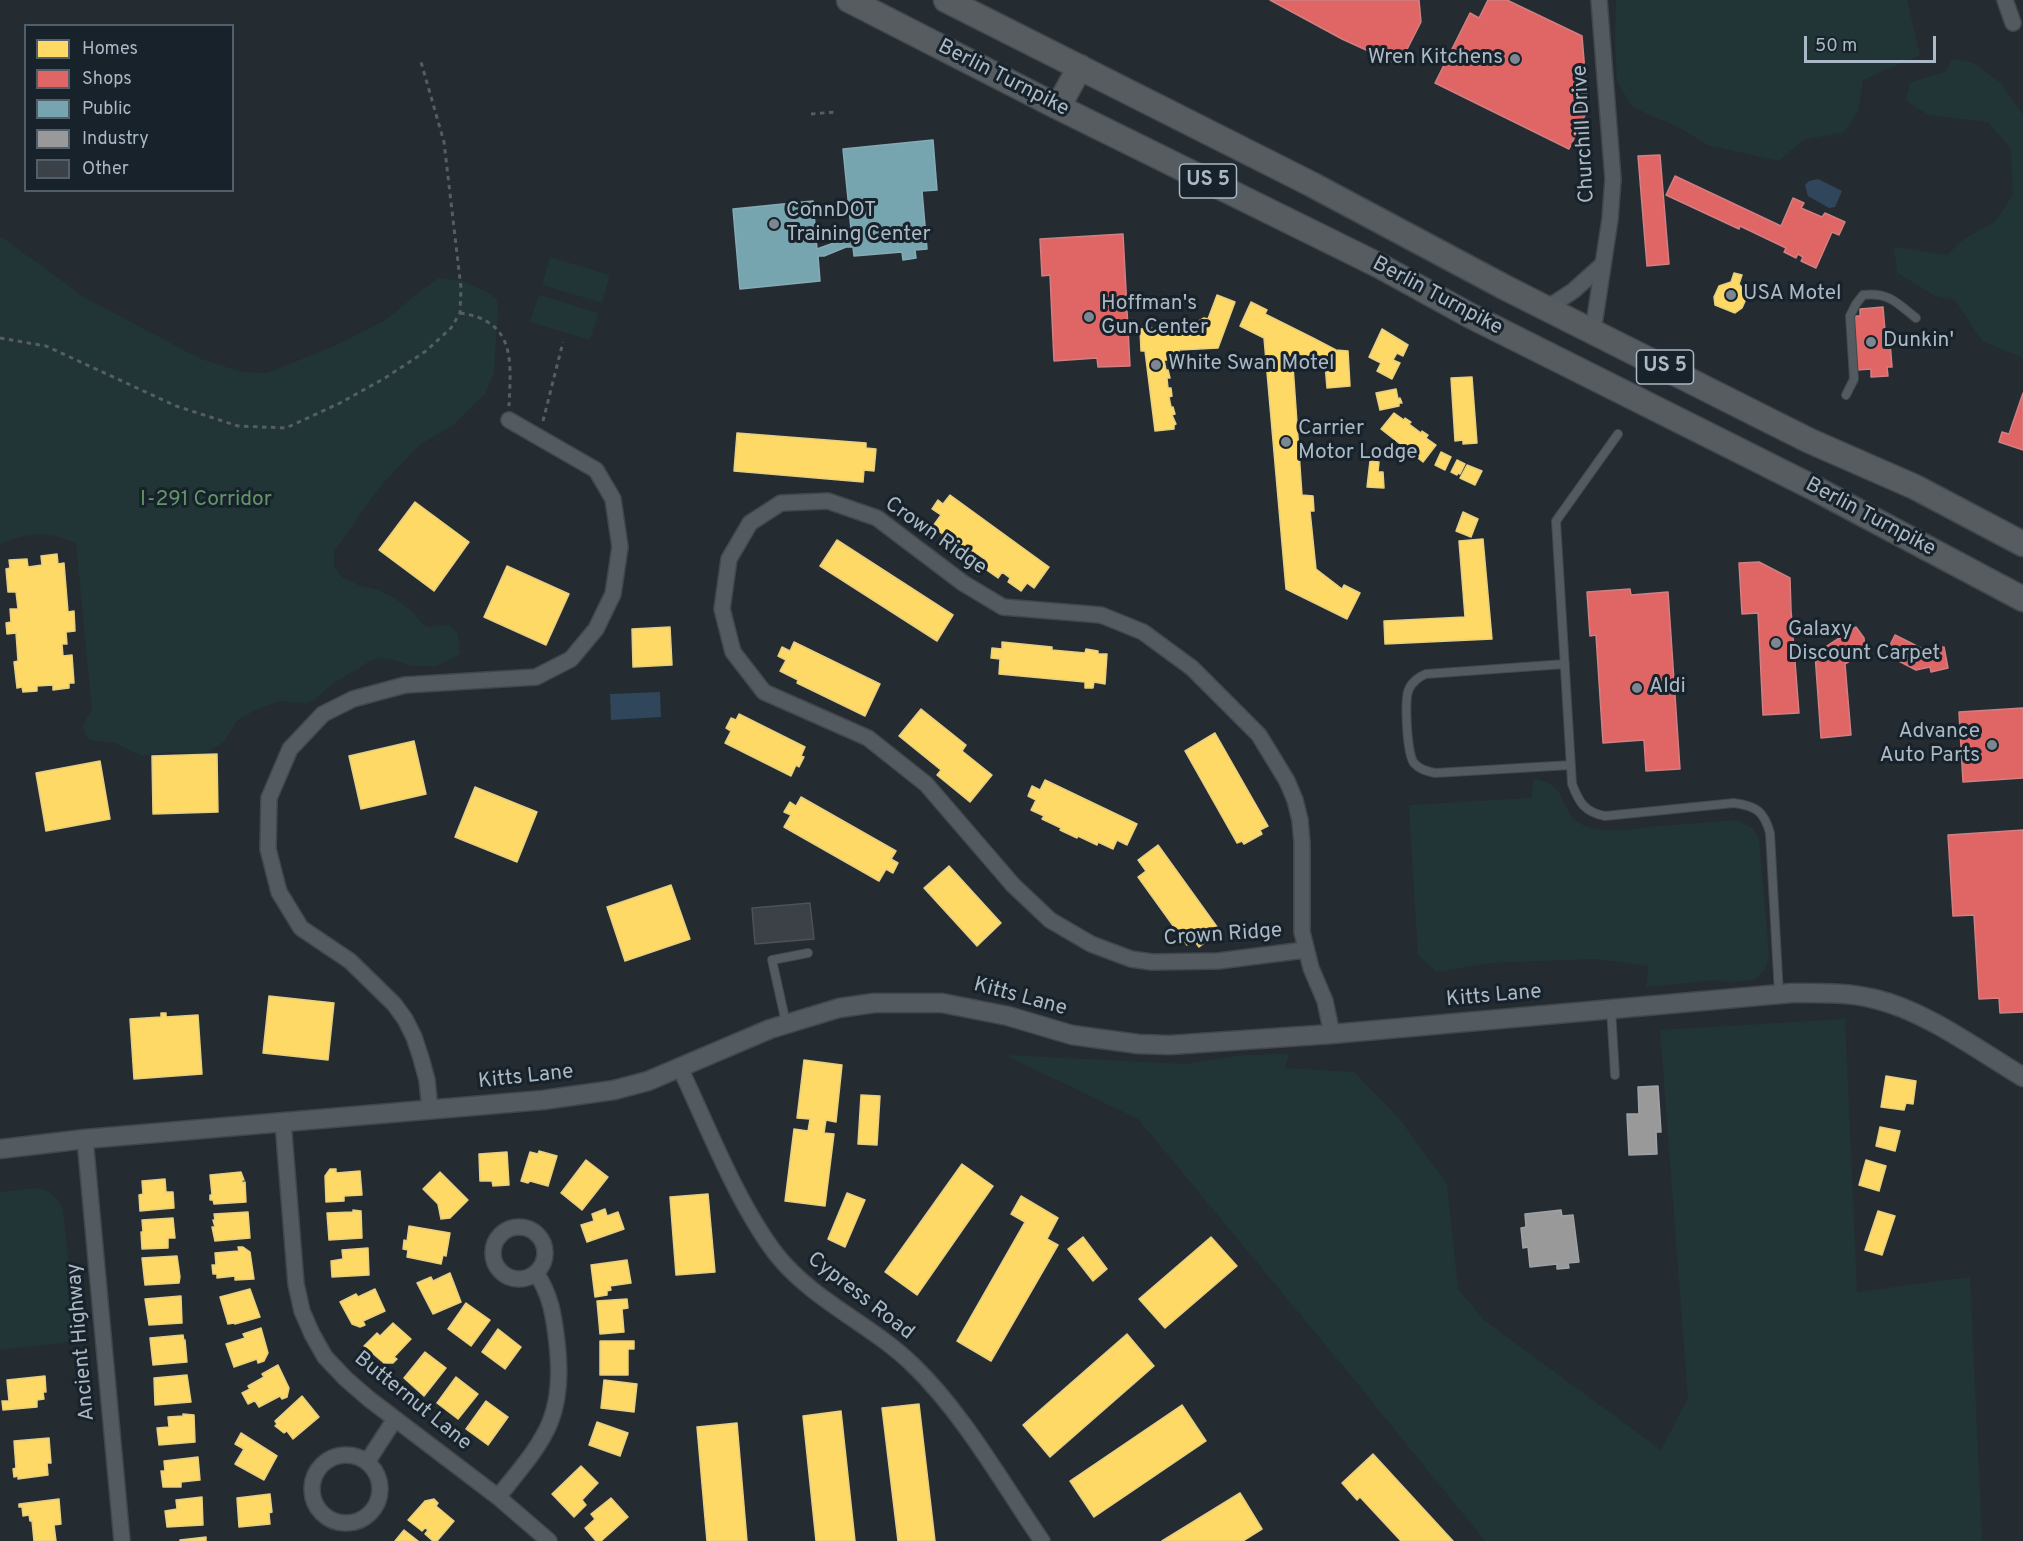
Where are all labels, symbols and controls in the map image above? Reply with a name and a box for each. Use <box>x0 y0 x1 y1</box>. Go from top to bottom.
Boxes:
legend <box>24 24 234 192</box>
scale bar <box>1807 24 1939 62</box>
street label: Berlin Turnpike <box>933 35 1073 123</box>
text: 50 m <box>1815 35 1857 58</box>
text: Homes <box>82 38 138 61</box>
place label: Wren Kitchens <box>1368 46 1503 72</box>
marker: Wren Kitchens <box>1508 52 1522 66</box>
street label: Churchill Drive <box>1569 64 1601 204</box>
text: Shops <box>82 68 132 91</box>
text: Public <box>82 98 132 121</box>
text: Industry <box>82 128 149 151</box>
text: Other <box>82 158 129 181</box>
road number: US 5 <box>1180 164 1236 198</box>
place label: ConnDOT Training Center <box>786 199 931 249</box>
marker: ConnDOT Training Center <box>767 217 781 231</box>
street label: Berlin Turnpike <box>1368 252 1506 342</box>
place label: USA Motel <box>1743 282 1842 308</box>
marker: USA Motel <box>1724 288 1738 302</box>
place label: Hoffman's Gun Center <box>1101 292 1208 342</box>
marker: Hoffman's Gun Center <box>1082 310 1096 324</box>
place label: Dunkin' <box>1883 329 1954 355</box>
marker: Dunkin' <box>1864 335 1878 349</box>
road number: US 5 <box>1636 350 1694 384</box>
place label: White Swan Motel <box>1168 352 1334 378</box>
marker: White Swan Motel <box>1149 358 1163 372</box>
place label: Carrier Motor Lodge <box>1298 417 1417 467</box>
marker: Carrier Motor Lodge <box>1279 435 1293 449</box>
street label: Berlin Turnpike <box>1801 473 1939 563</box>
park label: I-291 Corridor <box>140 488 272 514</box>
street label: Crown Ridge <box>879 493 991 581</box>
place label: Galaxy Discount Carpet <box>1788 618 1940 668</box>
marker: Galaxy Discount Carpet <box>1769 636 1783 650</box>
place label: Aldi <box>1649 675 1686 701</box>
marker: Aldi <box>1630 681 1644 695</box>
place label: Advance Auto Parts <box>1879 720 1980 770</box>
marker: Advance Auto Parts <box>1985 738 1999 752</box>
street label: Crown Ridge <box>1163 919 1283 953</box>
street label: Kitts Lane <box>970 973 1070 1023</box>
street label: Kitts Lane <box>1445 980 1543 1014</box>
street label: Kitts Lane <box>477 1060 575 1096</box>
street label: Cypress Road <box>802 1248 918 1346</box>
street label: Ancient Highway <box>63 1262 101 1422</box>
street label: Butternut Lane <box>348 1347 476 1457</box>

